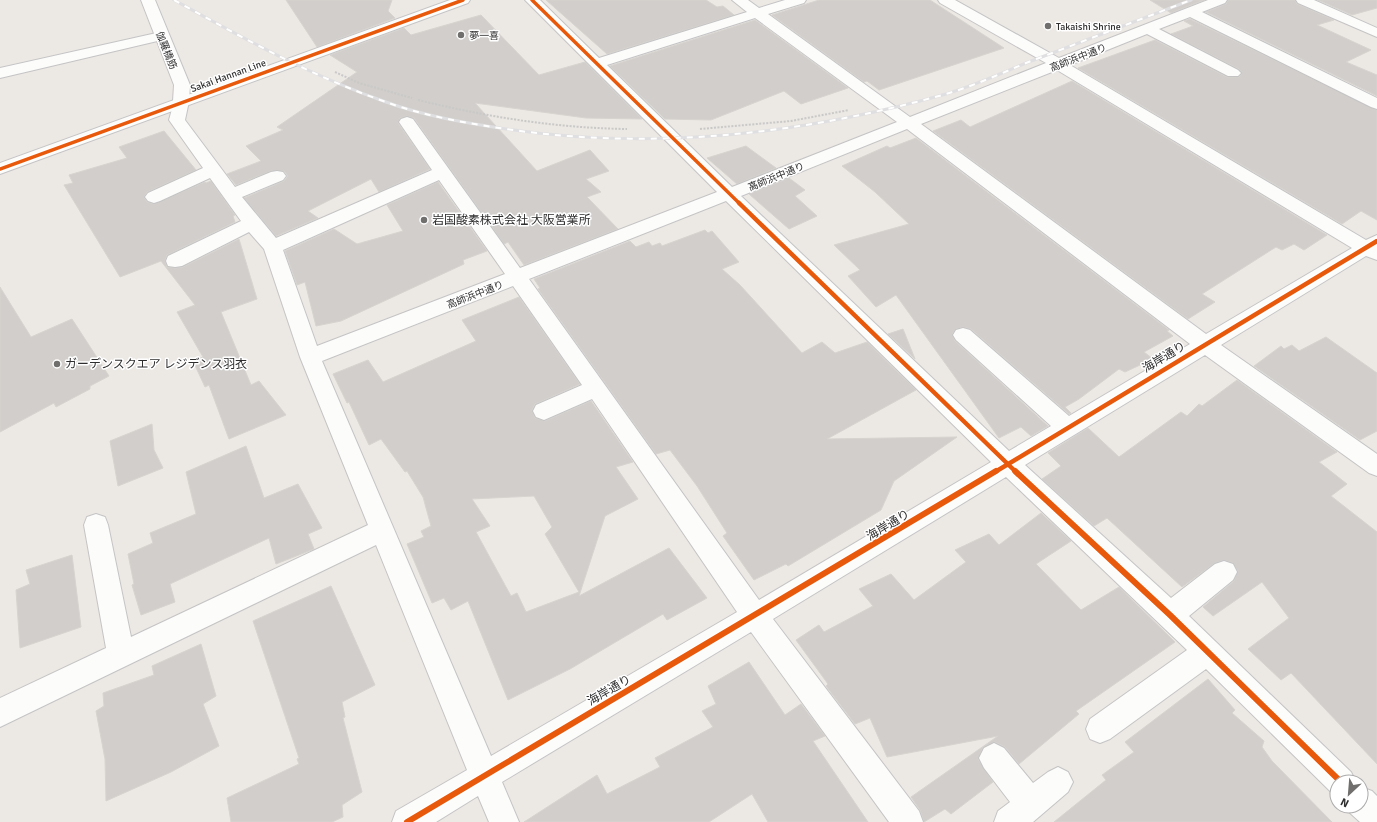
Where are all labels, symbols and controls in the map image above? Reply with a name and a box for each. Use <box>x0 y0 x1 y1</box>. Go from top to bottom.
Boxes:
marker: Takaishi Shrine <box>1043 21 1053 31</box>
place label: Takaishi Shrine <box>1056 21 1121 33</box>
street label: 伽羅橋筋 <box>153 30 179 71</box>
marker: 夢一喜 <box>456 30 466 40</box>
place label: 夢一喜 <box>469 30 499 42</box>
street label: 高師浜中通り <box>1048 42 1109 74</box>
street label: Sakai Hannan Line <box>189 57 268 95</box>
street label: 高師浜中通り <box>746 160 806 194</box>
place label: 岩国酸素株式会社 大阪営業所 <box>432 213 591 228</box>
marker: 岩国酸素株式会社 大阪営業所 <box>419 215 429 225</box>
street label: 高師浜中通り <box>445 279 506 311</box>
street label: 海岸通り <box>1140 339 1189 376</box>
place label: ガーデンスクエア レジデンス羽衣 <box>65 357 247 372</box>
marker: ガーデンスクエア レジデンス羽衣 <box>52 359 62 369</box>
street label: 海岸通り <box>864 507 913 544</box>
street label: 海岸通り <box>585 672 634 709</box>
north arrow <box>1329 774 1369 814</box>
text: N <box>1339 795 1351 810</box>

